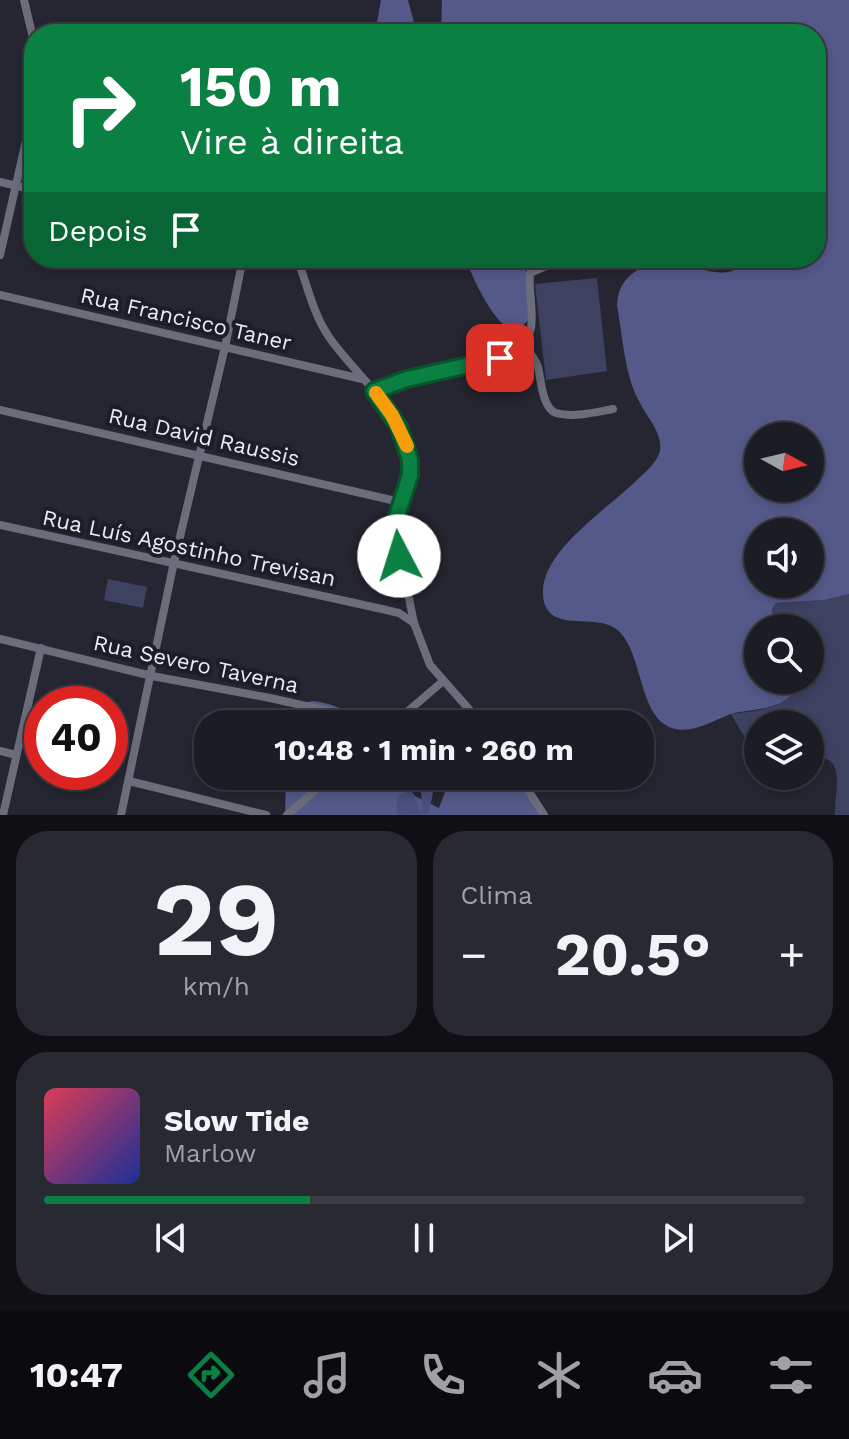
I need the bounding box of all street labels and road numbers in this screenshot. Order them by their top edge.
street label: Rua Francisco Taner [78,283,294,355]
street label: Rua David Raussis [106,403,302,471]
street label: Rua Luís Agostinho Trevisan [40,505,338,591]
street label: Rua Severo Taverna [91,630,301,698]

